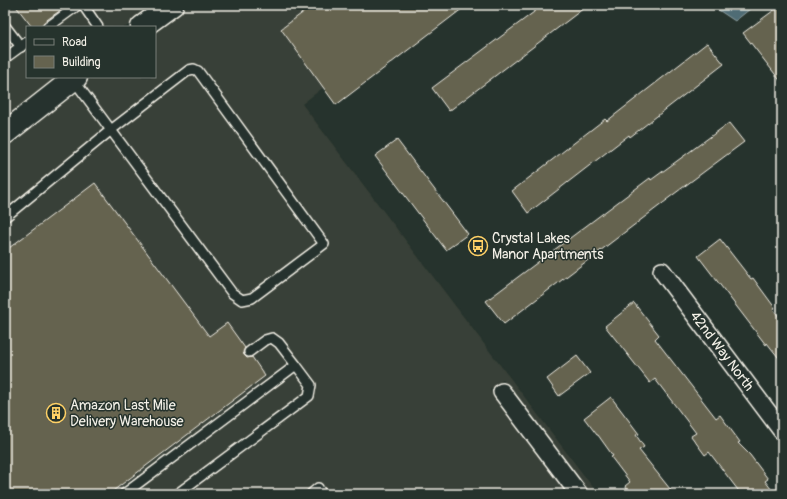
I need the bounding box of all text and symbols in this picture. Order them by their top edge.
legend [26,26,156,78]
text: Road [62,35,87,50]
text: Building [62,55,101,70]
place label: Crystal Lakes Manor Apartments [492,230,604,263]
bus stop icon: Crystal Lakes Manor Apartments [467,235,489,257]
street label: 42nd Way North [686,308,758,394]
place label: Amazon Last Mile Delivery Warehouse [70,397,184,430]
building icon: Amazon Last Mile Delivery Warehouse [45,402,67,424]

